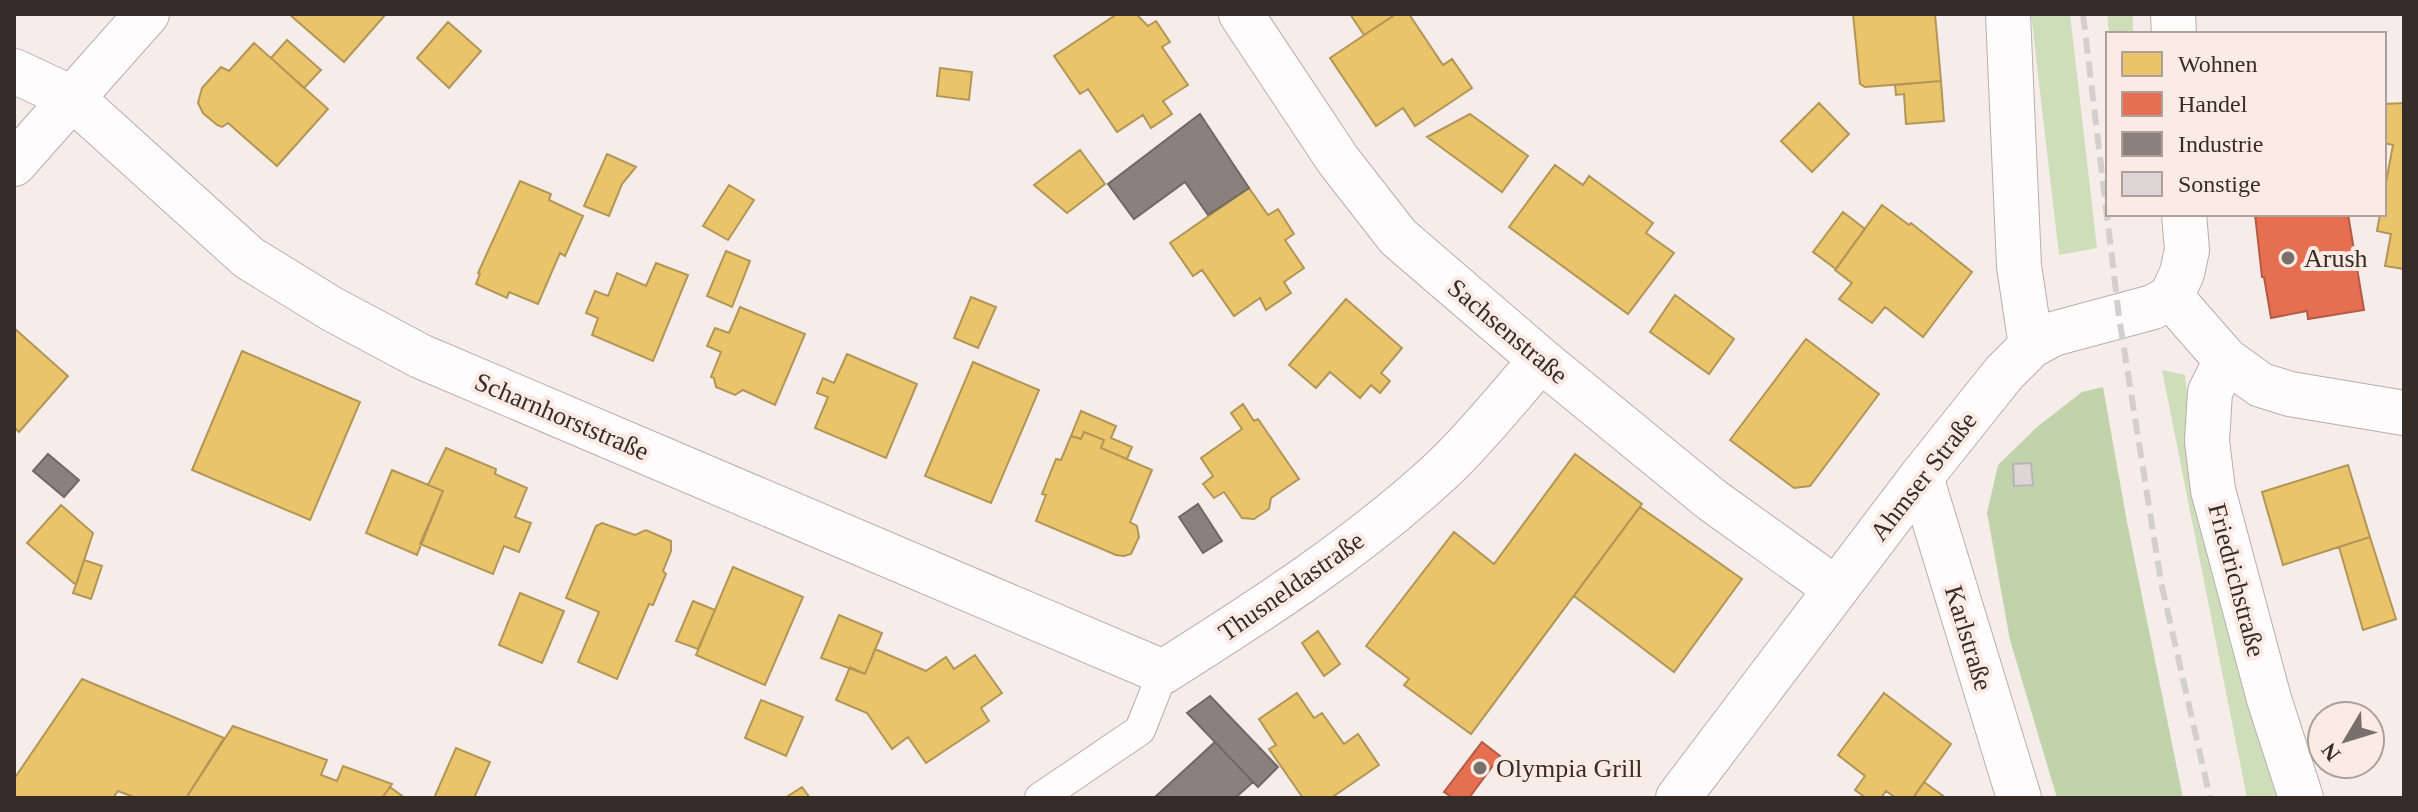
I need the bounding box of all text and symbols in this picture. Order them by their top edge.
legend [2106,32,2386,216]
text: Wohnen [2178,51,2257,77]
text: Handel [2178,91,2248,117]
text: Industrie [2178,131,2263,157]
text: Sonstige [2178,171,2261,197]
place label: Arush [2304,244,2368,273]
marker: Arush [2279,249,2297,267]
street label: Sachsenstraße [1442,273,1573,390]
street label: Scharnhorststraße [470,367,653,466]
street label: Ahmser Straße [1864,406,1983,546]
street label: Friedrichstraße [2202,500,2271,660]
street label: Thusneldastraße [1213,526,1369,647]
street label: Karlstraße [1939,582,1998,694]
north arrow [2306,700,2386,780]
text: N [2316,738,2345,766]
place label: Olympia Grill [1496,754,1643,783]
marker: Olympia Grill [1471,759,1489,777]

